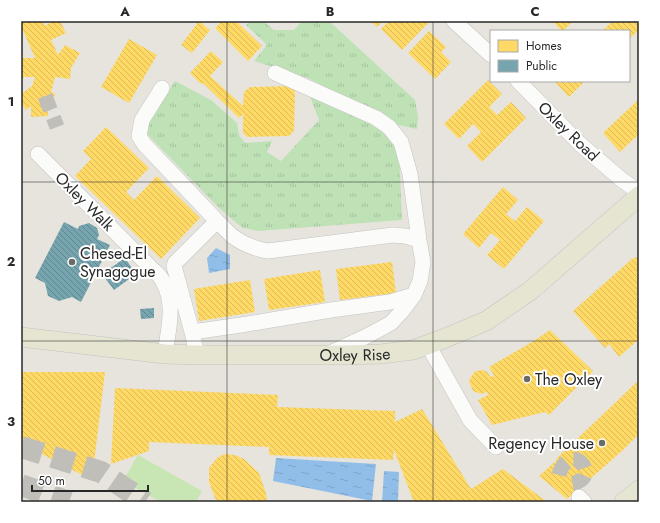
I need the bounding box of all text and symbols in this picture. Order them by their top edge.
text: A [119,2,130,21]
text: B [326,2,335,21]
text: C [530,2,540,21]
legend [490,30,630,82]
text: Homes [526,37,562,55]
text: Public [526,57,557,75]
text: 1 [8,92,14,111]
street label: Oxley Road [533,96,604,167]
street label: Oxley Walk [50,167,120,237]
place label: Chesed-El Synagogue [80,242,156,283]
text: 2 [7,252,15,271]
marker: Chesed-El Synagogue [67,257,77,267]
street label: Oxley Rise [320,342,392,367]
place label: The Oxley [535,368,603,391]
marker: The Oxley [522,374,532,384]
text: 3 [7,412,15,431]
place label: Regency House [488,432,594,455]
marker: Regency House [597,438,607,448]
scale bar [32,467,148,493]
text: 50 m [38,472,65,490]

